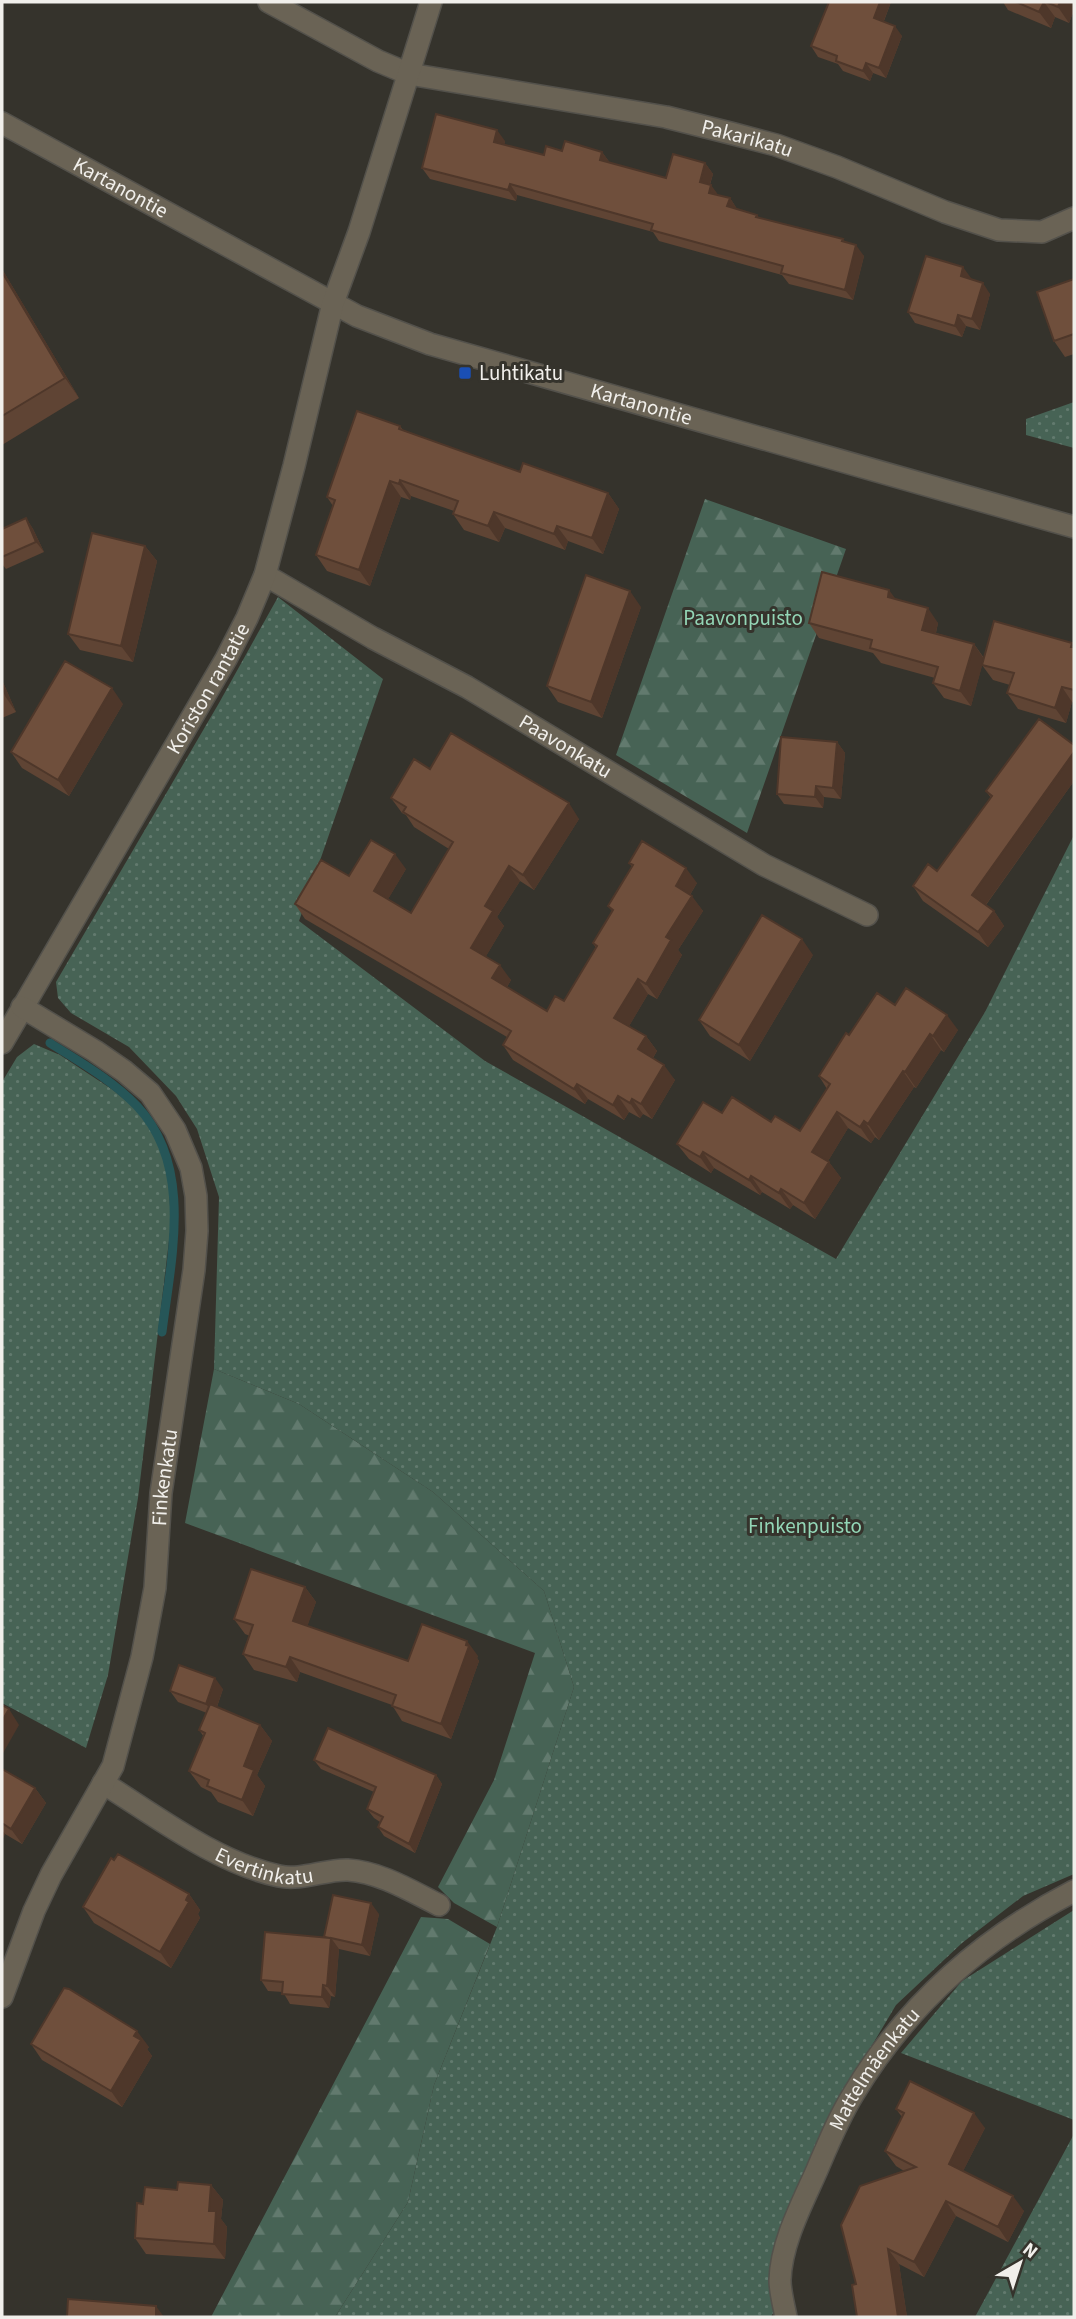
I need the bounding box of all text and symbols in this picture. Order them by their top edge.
street label: Pakarikatu [698,111,797,165]
street label: Kartanontie [68,149,174,226]
place label: Luhtikatu [479,358,563,388]
marker: Luhtikatu [457,365,473,381]
street label: Kartanontie [587,375,696,433]
park label: Paavonpuisto [683,603,803,633]
street label: Koriston rantatie [159,618,257,760]
street label: Paavonkatu [513,707,618,786]
street label: Finkenkatu [144,1427,185,1527]
park label: Finkenpuisto [748,1511,862,1541]
street label: Evertinkatu [210,1840,316,1892]
street label: Mattelmäenkatu [821,2001,927,2135]
north arrow [985,2228,1055,2298]
text: N [1016,2236,1043,2265]

